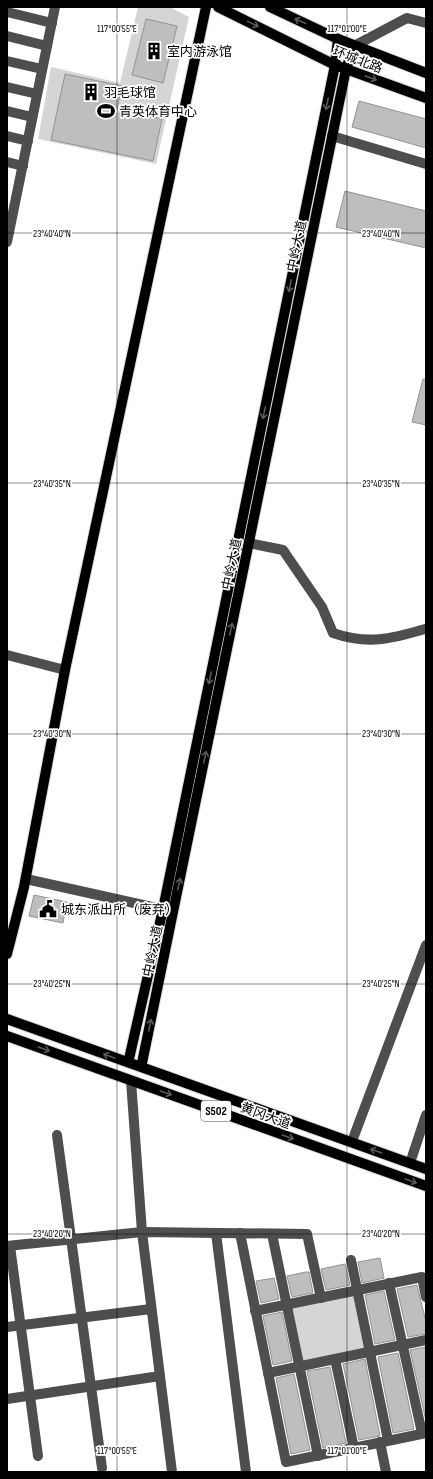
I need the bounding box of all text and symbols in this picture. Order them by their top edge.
one-way arrow [294,17,306,24]
one-way arrow [246,21,258,28]
text: 117°00'55"E [97,23,137,35]
text: 117°01'00"E [327,23,367,35]
building icon: 室内游泳馆 [144,41,164,61]
street label: 环城北路 [330,43,385,77]
place label: 室内游泳馆 [167,44,232,60]
one-way arrow [364,75,377,82]
building icon: 羽毛球馆 [81,82,101,102]
place label: 羽毛球馆 [104,85,156,101]
one-way arrow [323,97,331,110]
sports icon: 青英体育中心 [96,101,116,121]
place label: 青英体育中心 [119,104,197,120]
street label: 中岭大道 [284,219,310,273]
text: 23°40'40"N [33,228,71,240]
text: 23°40'40"N [362,228,400,240]
one-way arrow [286,279,294,292]
one-way arrow [260,406,268,419]
text: 23°40'35"N [33,478,71,490]
text: 23°40'35"N [362,478,400,490]
street label: 中岭大道 [219,537,245,591]
one-way arrow [227,623,235,636]
one-way arrow [206,671,214,684]
text: 23°40'30"N [33,728,71,740]
text: 23°40'30"N [362,728,400,740]
one-way arrow [201,751,209,764]
one-way arrow [175,878,183,891]
public building icon: 城东派出所（废弃） [38,899,58,919]
place label: 城东派出所（废弃） [61,902,178,918]
street label: 中岭大道 [140,924,166,978]
text: 23°40'25"N [33,978,71,990]
text: 23°40'25"N [362,978,400,990]
one-way arrow [146,1019,154,1032]
one-way arrow [37,1046,50,1053]
one-way arrow [103,1051,115,1059]
one-way arrow [160,1089,172,1097]
street label: 黄冈大道 [238,1100,293,1132]
road number: S502 [201,1101,231,1121]
one-way arrow [282,1133,294,1141]
one-way arrow [371,1147,383,1155]
one-way arrow [404,1177,416,1185]
text: 23°40'20"N [33,1228,71,1240]
text: 23°40'20"N [362,1228,400,1240]
text: 117°00'55"E [97,1445,137,1457]
text: 117°01'00"E [327,1445,367,1457]

